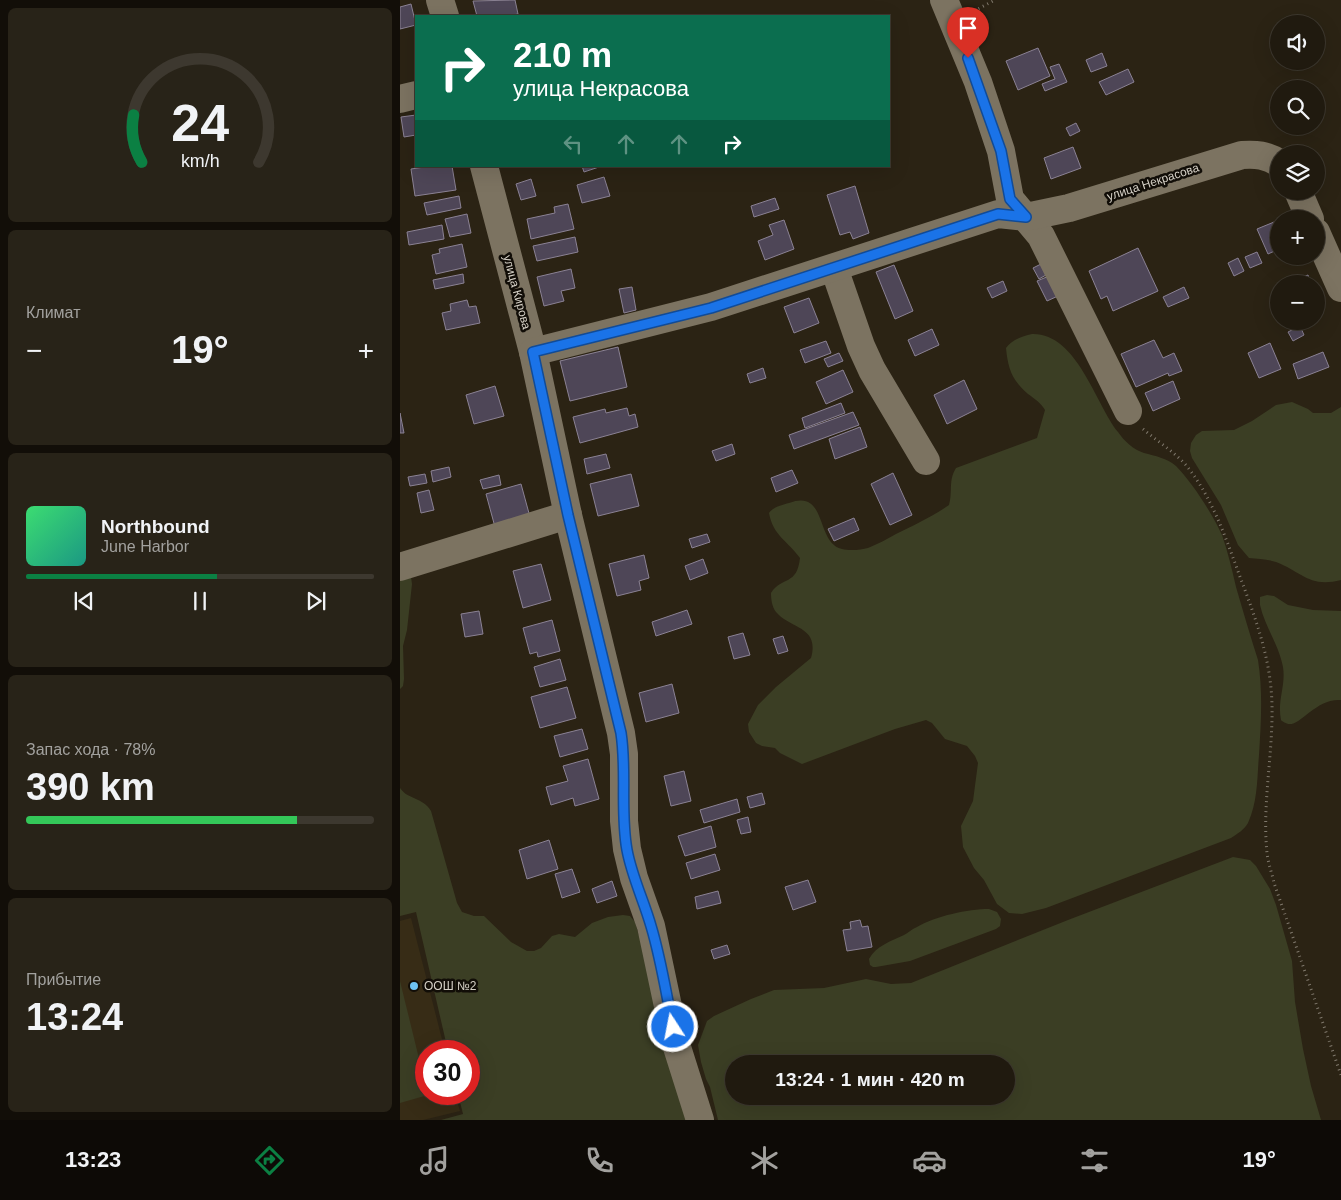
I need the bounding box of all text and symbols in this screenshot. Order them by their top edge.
pin [947,7,989,58]
icon: arrive [954,14,982,42]
map controls [1270,15,1325,330]
button: sound [1270,15,1325,70]
icon: right [430,35,495,100]
text: 210 m [513,35,612,74]
text: улица Некрасова [513,76,689,101]
button: search [1270,80,1325,135]
text: 24 [171,94,229,152]
icon: left [559,130,587,158]
icon: ahead [612,130,640,158]
icon: ahead [665,130,693,158]
icon: right [718,130,746,158]
button: layers [1270,145,1325,200]
text: km/h [181,151,219,171]
street label: улица Некрасова [1105,160,1201,203]
button: + [1270,210,1325,265]
street label: улица Кирова [500,253,534,331]
button: − [1270,275,1325,330]
text: Климат [26,304,80,321]
text: 19° [171,329,229,371]
text: − [26,335,42,366]
text: + [358,335,374,366]
text: Northbound [101,516,210,537]
text: June Harbor [101,538,189,555]
icon: previous [70,587,98,615]
icon: pause [186,587,214,615]
icon: next [302,587,330,615]
text: Запас хода · 78% [26,741,155,758]
text: 390 km [26,766,155,808]
text: Прибытие [26,971,101,988]
place label: ООШ №2 [424,979,477,993]
marker: ООШ №2 [408,980,420,992]
text: 13:24 [26,996,123,1038]
position arrow [646,1000,698,1052]
speed limit sign: 30 [415,1040,480,1105]
text: 13:24 · 1 мин · 420 m [775,1069,965,1090]
icon: directions [252,1143,287,1178]
icon: music [417,1143,452,1178]
icon: phone [582,1143,617,1178]
icon: climate [747,1143,782,1178]
icon: car [912,1143,947,1178]
icon: filters [1077,1143,1112,1178]
text: 13:23 [65,1147,121,1172]
text: 19° [1243,1147,1276,1172]

